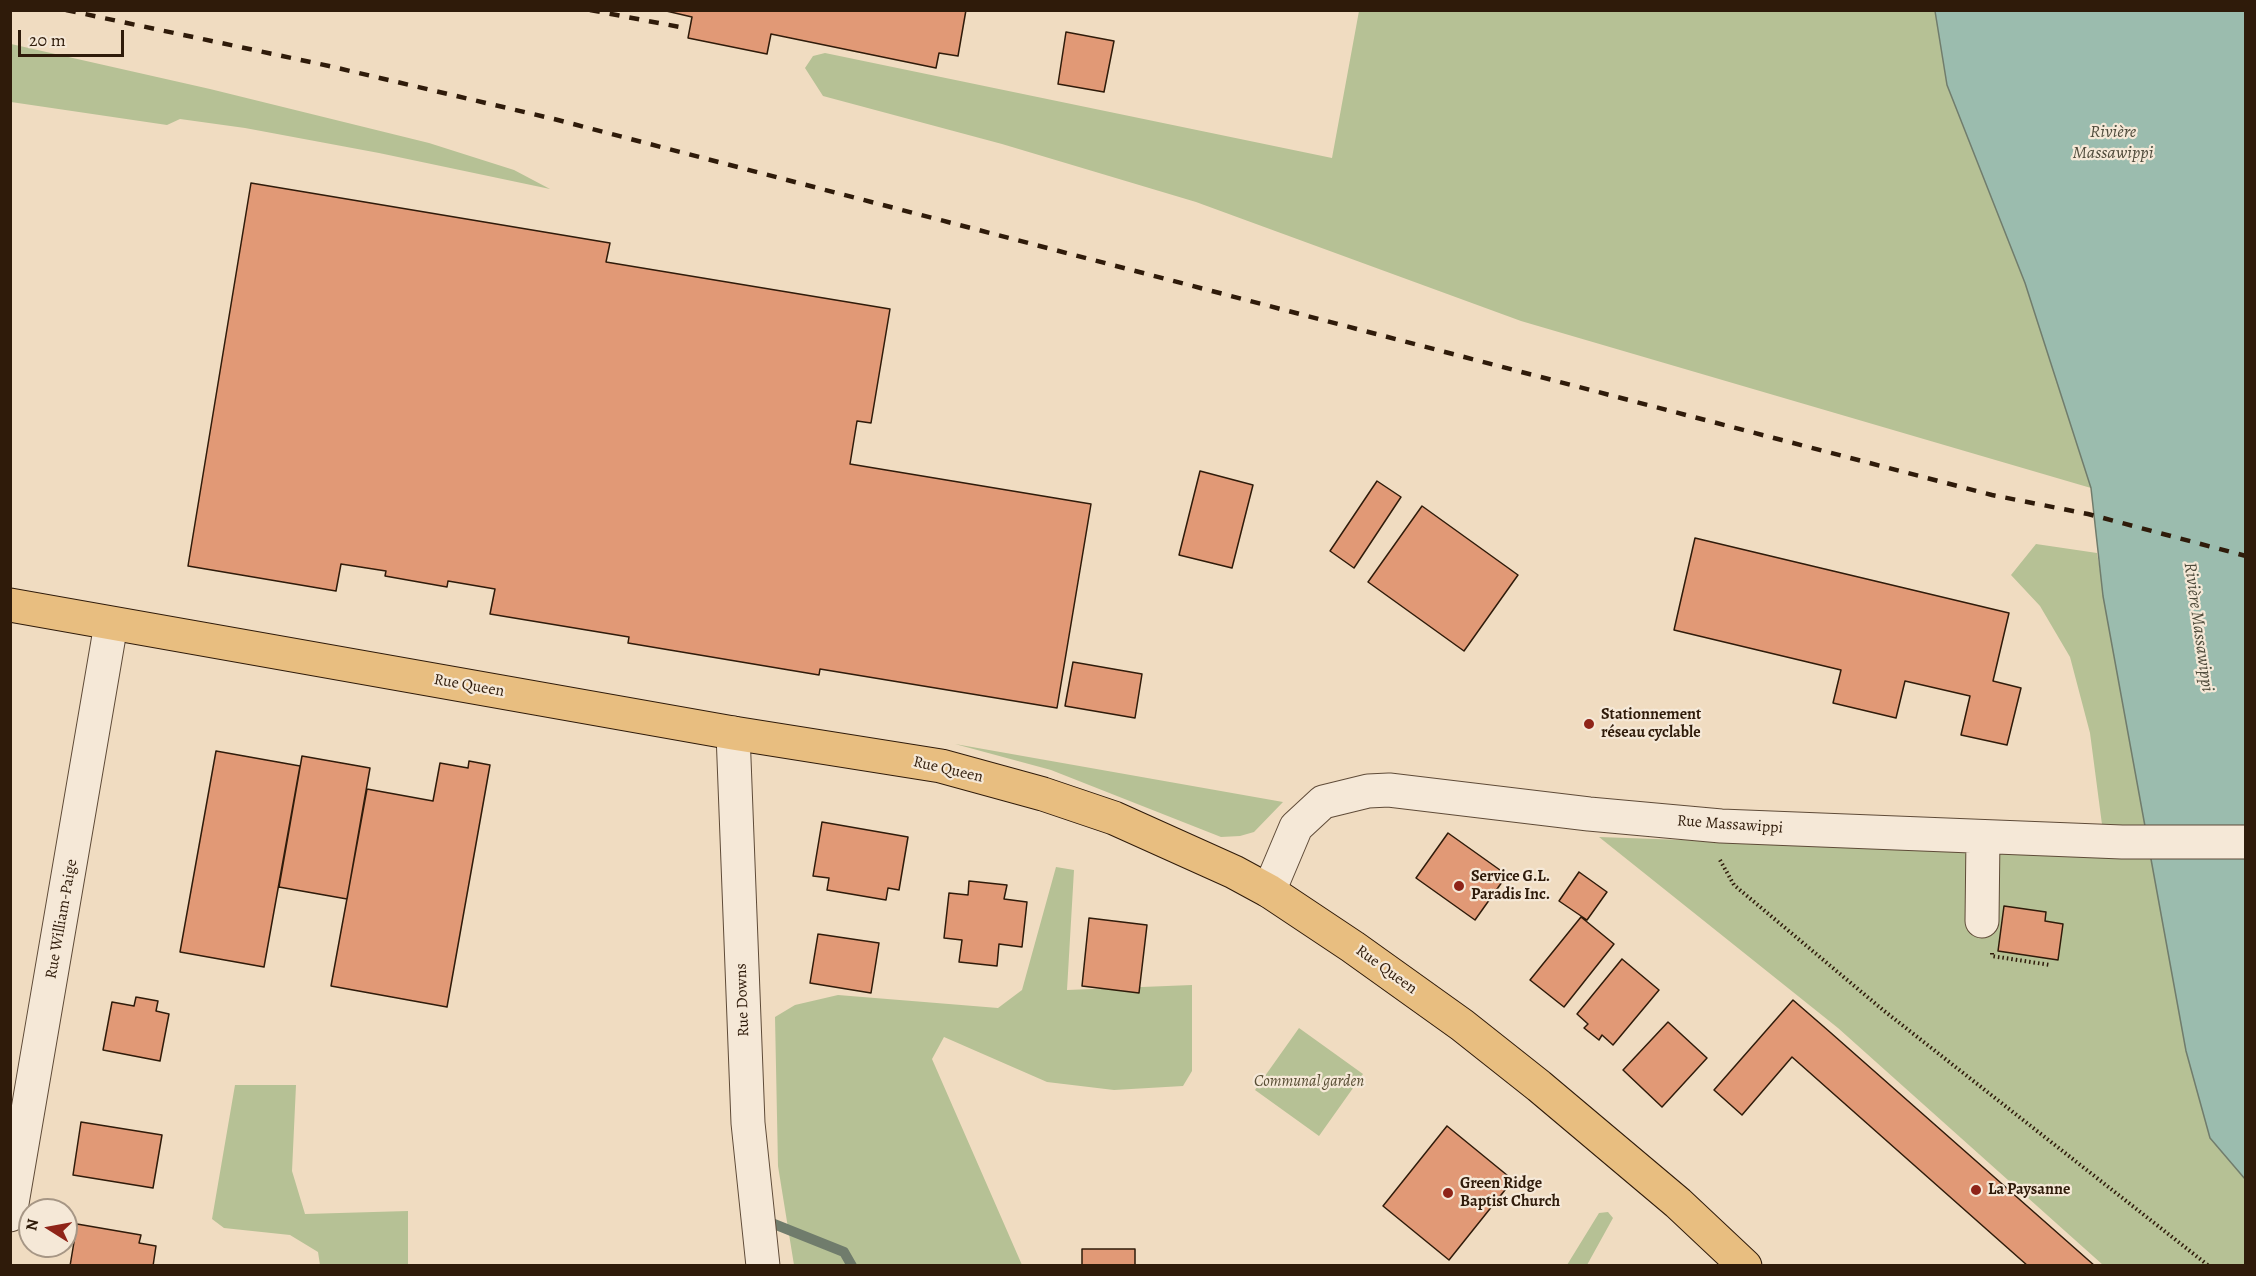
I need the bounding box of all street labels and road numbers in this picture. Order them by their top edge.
street label: Rue Queen [432,670,506,702]
street label: Rue Queen [911,753,985,787]
street label: Rue Massawippi [1676,812,1784,838]
street label: Rue William-Paige [42,858,82,980]
street label: Rue Queen [1352,941,1420,999]
street label: Rue Downs [732,963,754,1037]

